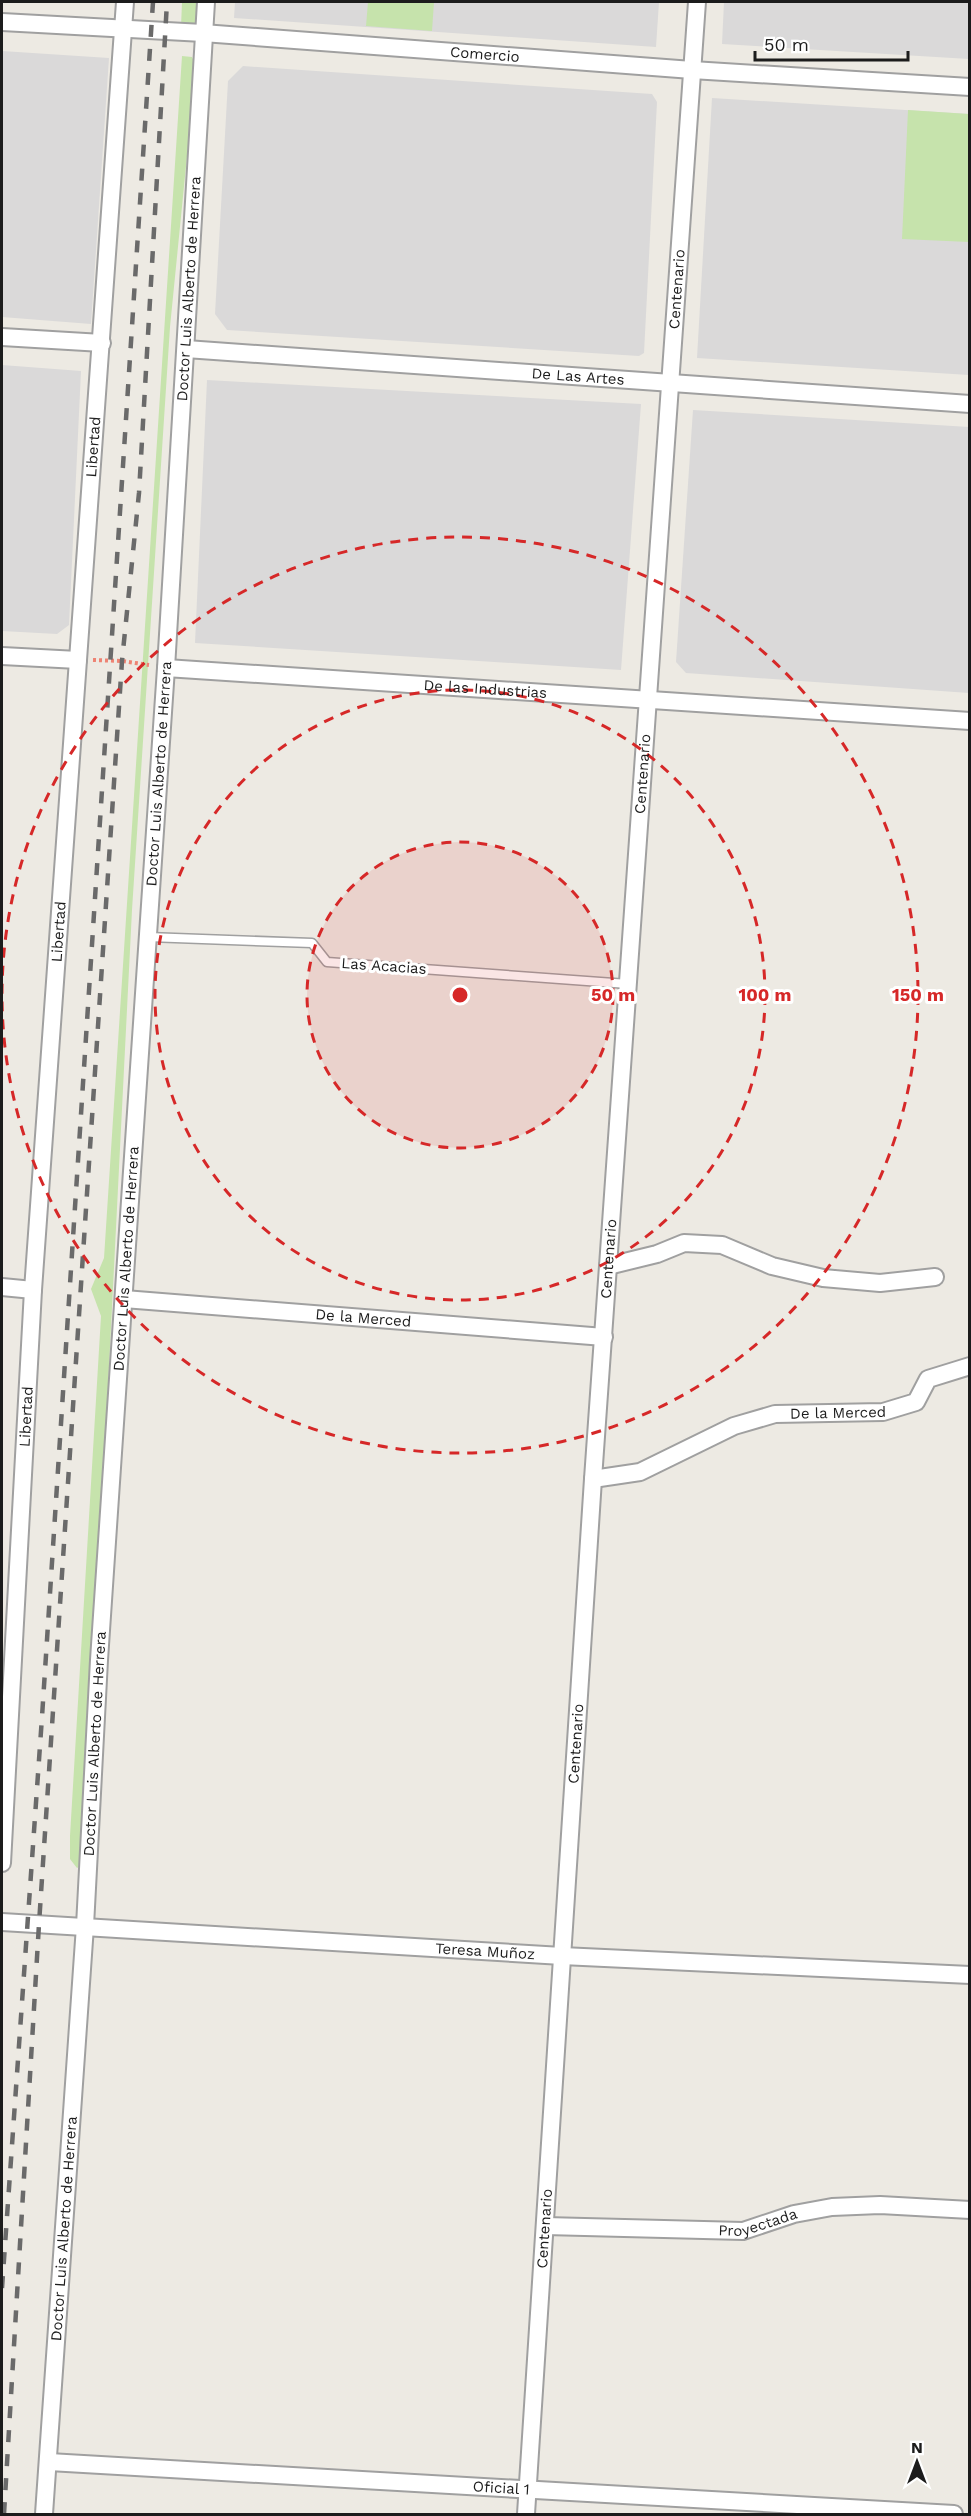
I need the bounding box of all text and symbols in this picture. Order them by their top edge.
scale bar [755,24,908,62]
text: 50 m [764,34,809,55]
street label: Comercio [450,43,520,66]
street label: Doctor Luis Alberto de Herrera [173,175,205,402]
street label: Centenario [665,249,689,330]
street label: De Las Artes [531,364,625,389]
street label: Libertad [82,416,104,478]
street label: Doctor Luis Alberto de Herrera [142,660,175,887]
street label: De las Industrias [423,676,548,702]
street label: Centenario [631,733,654,814]
street label: Libertad [47,901,70,963]
street label: Las Acacias [341,954,427,978]
text: 50 m [591,984,635,1005]
text: 100 m [738,984,792,1005]
text: 150 m [892,984,944,1005]
centre of rings [450,985,470,1005]
street label: Doctor Luis Alberto de Herrera [110,1145,143,1372]
street label: Centenario [597,1218,620,1299]
street label: De la Merced [315,1305,412,1331]
street label: Libertad [16,1386,37,1448]
street label: De la Merced [790,1403,886,1423]
street label: Doctor Luis Alberto de Herrera [80,1630,110,1857]
street label: Centenario [564,1703,587,1784]
street label: Teresa Muñoz [435,1939,536,1963]
street label: Doctor Luis Alberto de Herrera [47,2115,81,2342]
street label: Centenario [533,2188,556,2269]
street label: Proyectada [718,2204,800,2240]
north arrow [887,2432,947,2492]
text: N [911,2438,923,2457]
street label: Oficial 1 [472,2477,530,2499]

